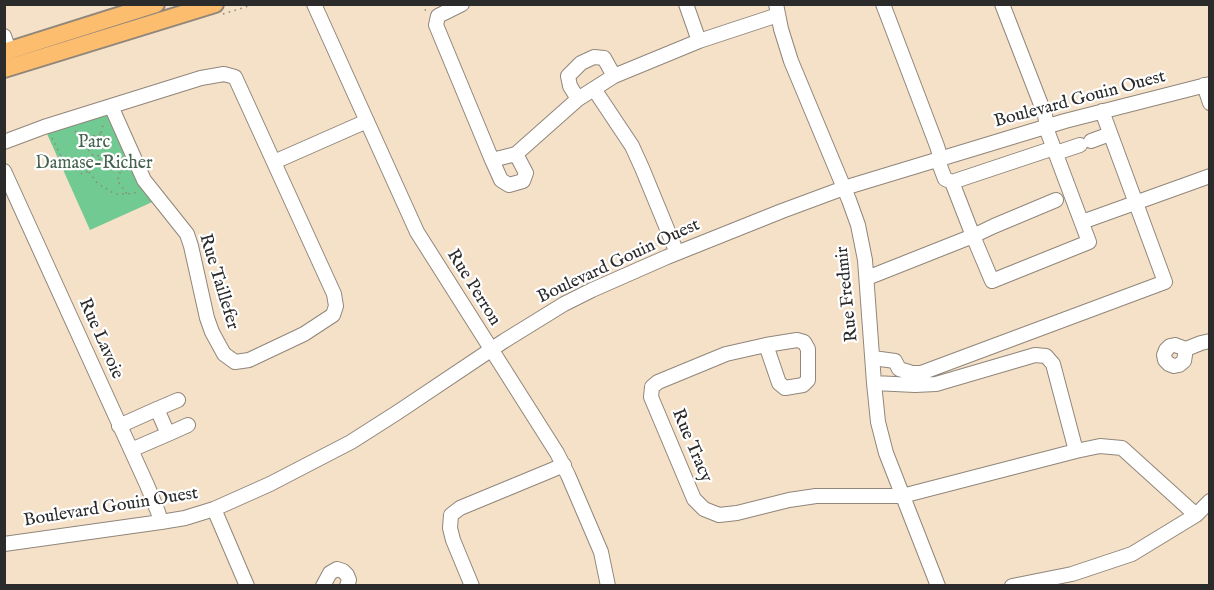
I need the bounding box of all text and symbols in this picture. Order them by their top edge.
street label: Boulevard Gouin Ouest [992,67,1168,133]
park label: Parc Damase-Richer [35,132,153,174]
street label: Boulevard Gouin Ouest [534,215,704,309]
street label: Rue Taillefer [193,232,243,332]
street label: Rue Fredmir [832,245,864,343]
street label: Rue Perron [441,246,505,330]
street label: Rue Lavoie [73,295,127,383]
street label: Rue Tracy [666,406,716,486]
street label: Boulevard Gouin Ouest [22,484,200,532]

